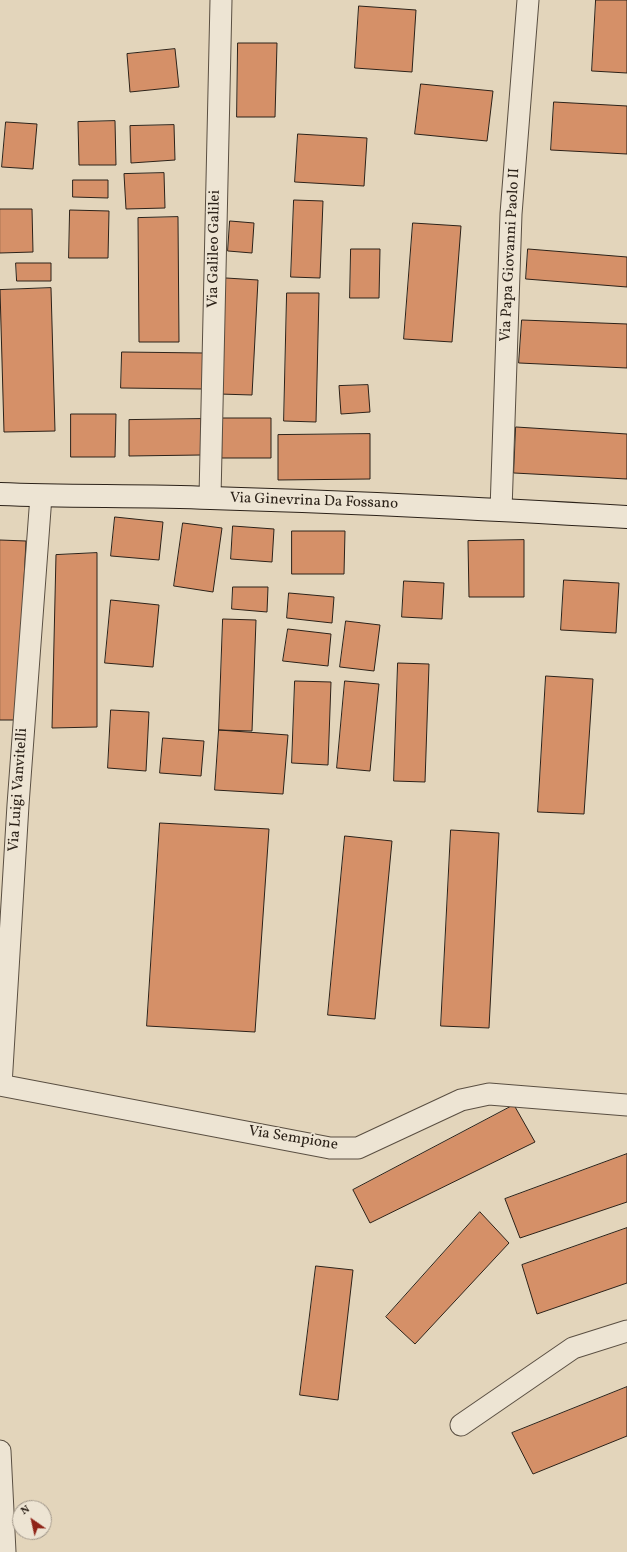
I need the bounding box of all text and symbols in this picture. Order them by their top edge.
street label: Via Papa Giovanni Paolo II [497,168,525,342]
street label: Via Galileo Galilei [205,190,225,308]
street label: Via Ginevrina Da Fossano [230,490,398,514]
street label: Via Luigi Vanvitelli [6,728,32,852]
street label: Via Sempione [247,1123,339,1155]
north arrow [12,1500,52,1540]
text: N [18,1502,33,1519]

